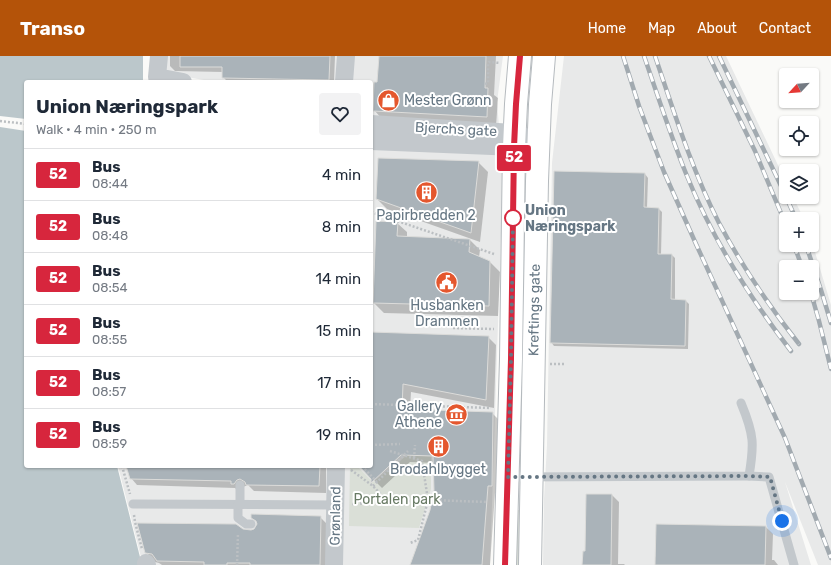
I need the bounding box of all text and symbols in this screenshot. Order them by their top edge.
text: Transo [20,17,85,40]
text: Home [588,20,626,37]
text: Map [648,20,675,37]
text: About [697,20,737,37]
text: Contact [759,20,811,37]
north arrow [779,68,819,108]
map controls [779,68,819,300]
shop icon: Mester Grønn [376,87,402,113]
place label: Mester Grønn [404,92,492,109]
button: heart [319,93,361,135]
text: Union Næringspark [36,95,218,118]
button: locate [779,116,819,156]
street label: Bjerchs gate [415,119,498,140]
text: Walk · 4 min · 250 m [36,122,157,137]
line badge: 52 [496,145,532,171]
text: 52 [505,149,523,166]
text: Bus [92,158,120,176]
button: layers [779,164,819,204]
text: 52 [49,166,67,183]
text: 4 min [322,166,361,184]
text: 08:44 [92,176,128,191]
building icon: Papirbredden 2 [413,180,439,206]
place label: Union Næringspark [525,202,616,235]
place label: Papirbredden 2 [376,207,476,224]
marker: Union Næringspark [504,209,522,227]
text: Bus [92,210,120,228]
button: + [779,212,819,252]
text: 52 [49,218,67,235]
text: 8 min [322,218,361,236]
text: 08:48 [92,228,128,243]
button: − [779,260,819,300]
text: Bus [92,262,120,280]
street label: Kreftings gate [525,264,544,356]
text: 52 [49,270,67,287]
text: 14 min [316,270,361,288]
public building icon: Husbanken Drammen [434,270,460,296]
text: 08:54 [92,280,128,295]
place label: Husbanken Drammen [410,297,484,330]
text: Bus [92,314,120,332]
text: 52 [49,322,67,339]
text: 15 min [316,322,361,340]
text: 08:55 [92,332,127,347]
text: Bus [92,366,120,384]
text: 52 [49,374,67,391]
text: 17 min [317,374,361,392]
text: 08:57 [92,384,126,399]
place label: Gallery Athene [395,398,442,431]
museum icon: Gallery Athene [444,401,470,427]
text: Bus [92,418,120,436]
text: 52 [49,426,67,443]
text: 19 min [316,426,361,444]
building icon: Brodahlbygget [425,434,451,460]
text: 08:59 [92,436,127,451]
place label: Brodahlbygget [390,461,487,478]
street label: Grønland [326,486,345,546]
park label: Portalen park [353,491,441,508]
your location [772,511,792,531]

